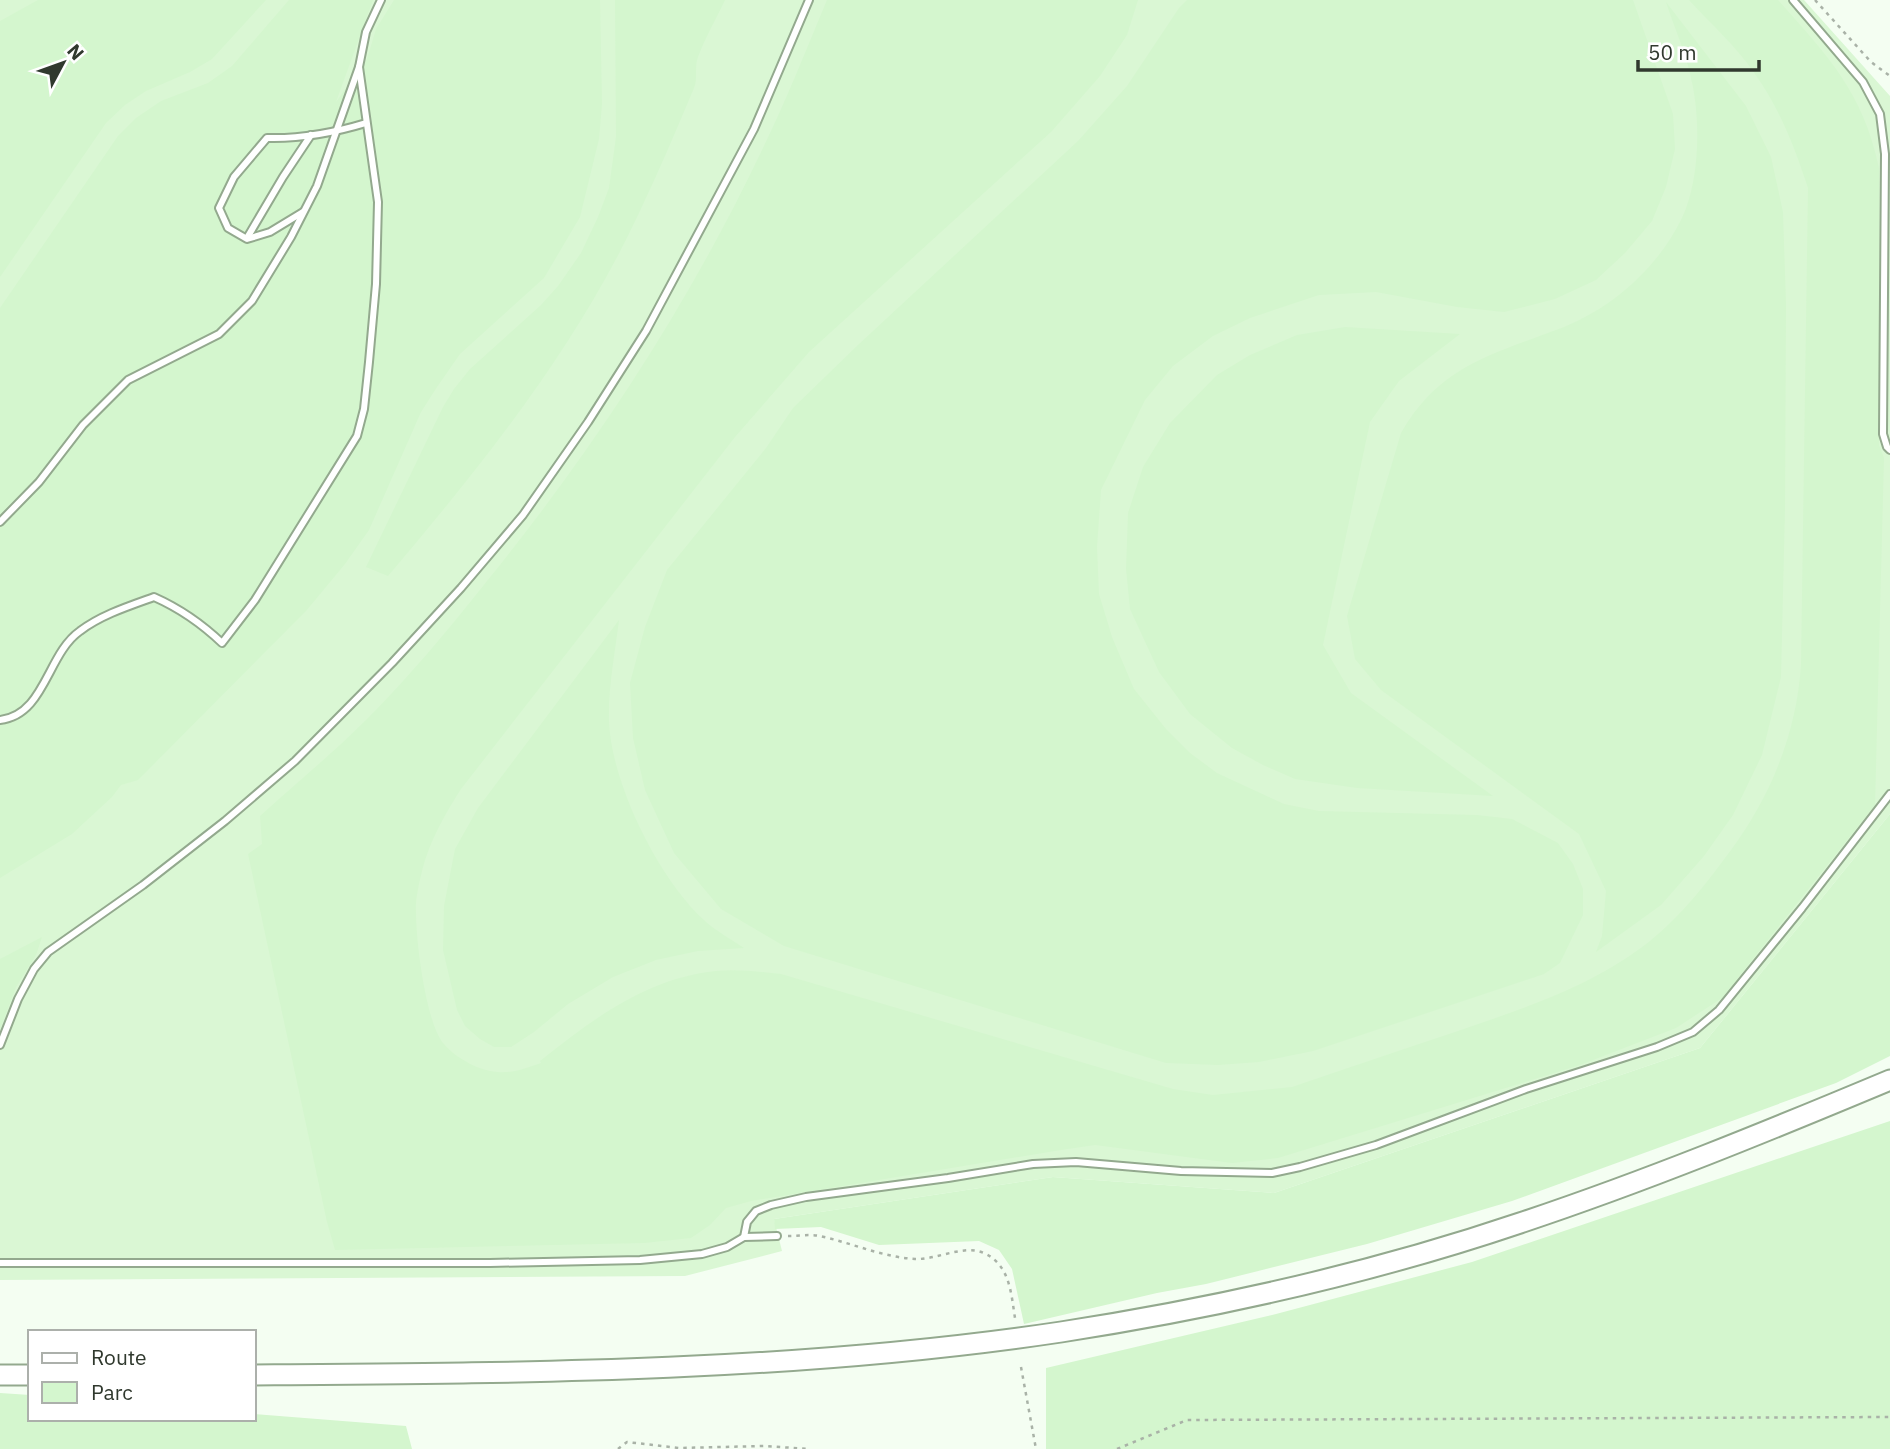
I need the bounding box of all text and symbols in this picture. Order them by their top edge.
north arrow [28,28,98,98]
scale bar [1638,28,1759,72]
text: 50 m [1648,38,1697,66]
text: N [62,39,89,65]
legend [28,1330,256,1421]
text: Route [91,1343,147,1371]
text: Parc [91,1378,133,1406]

